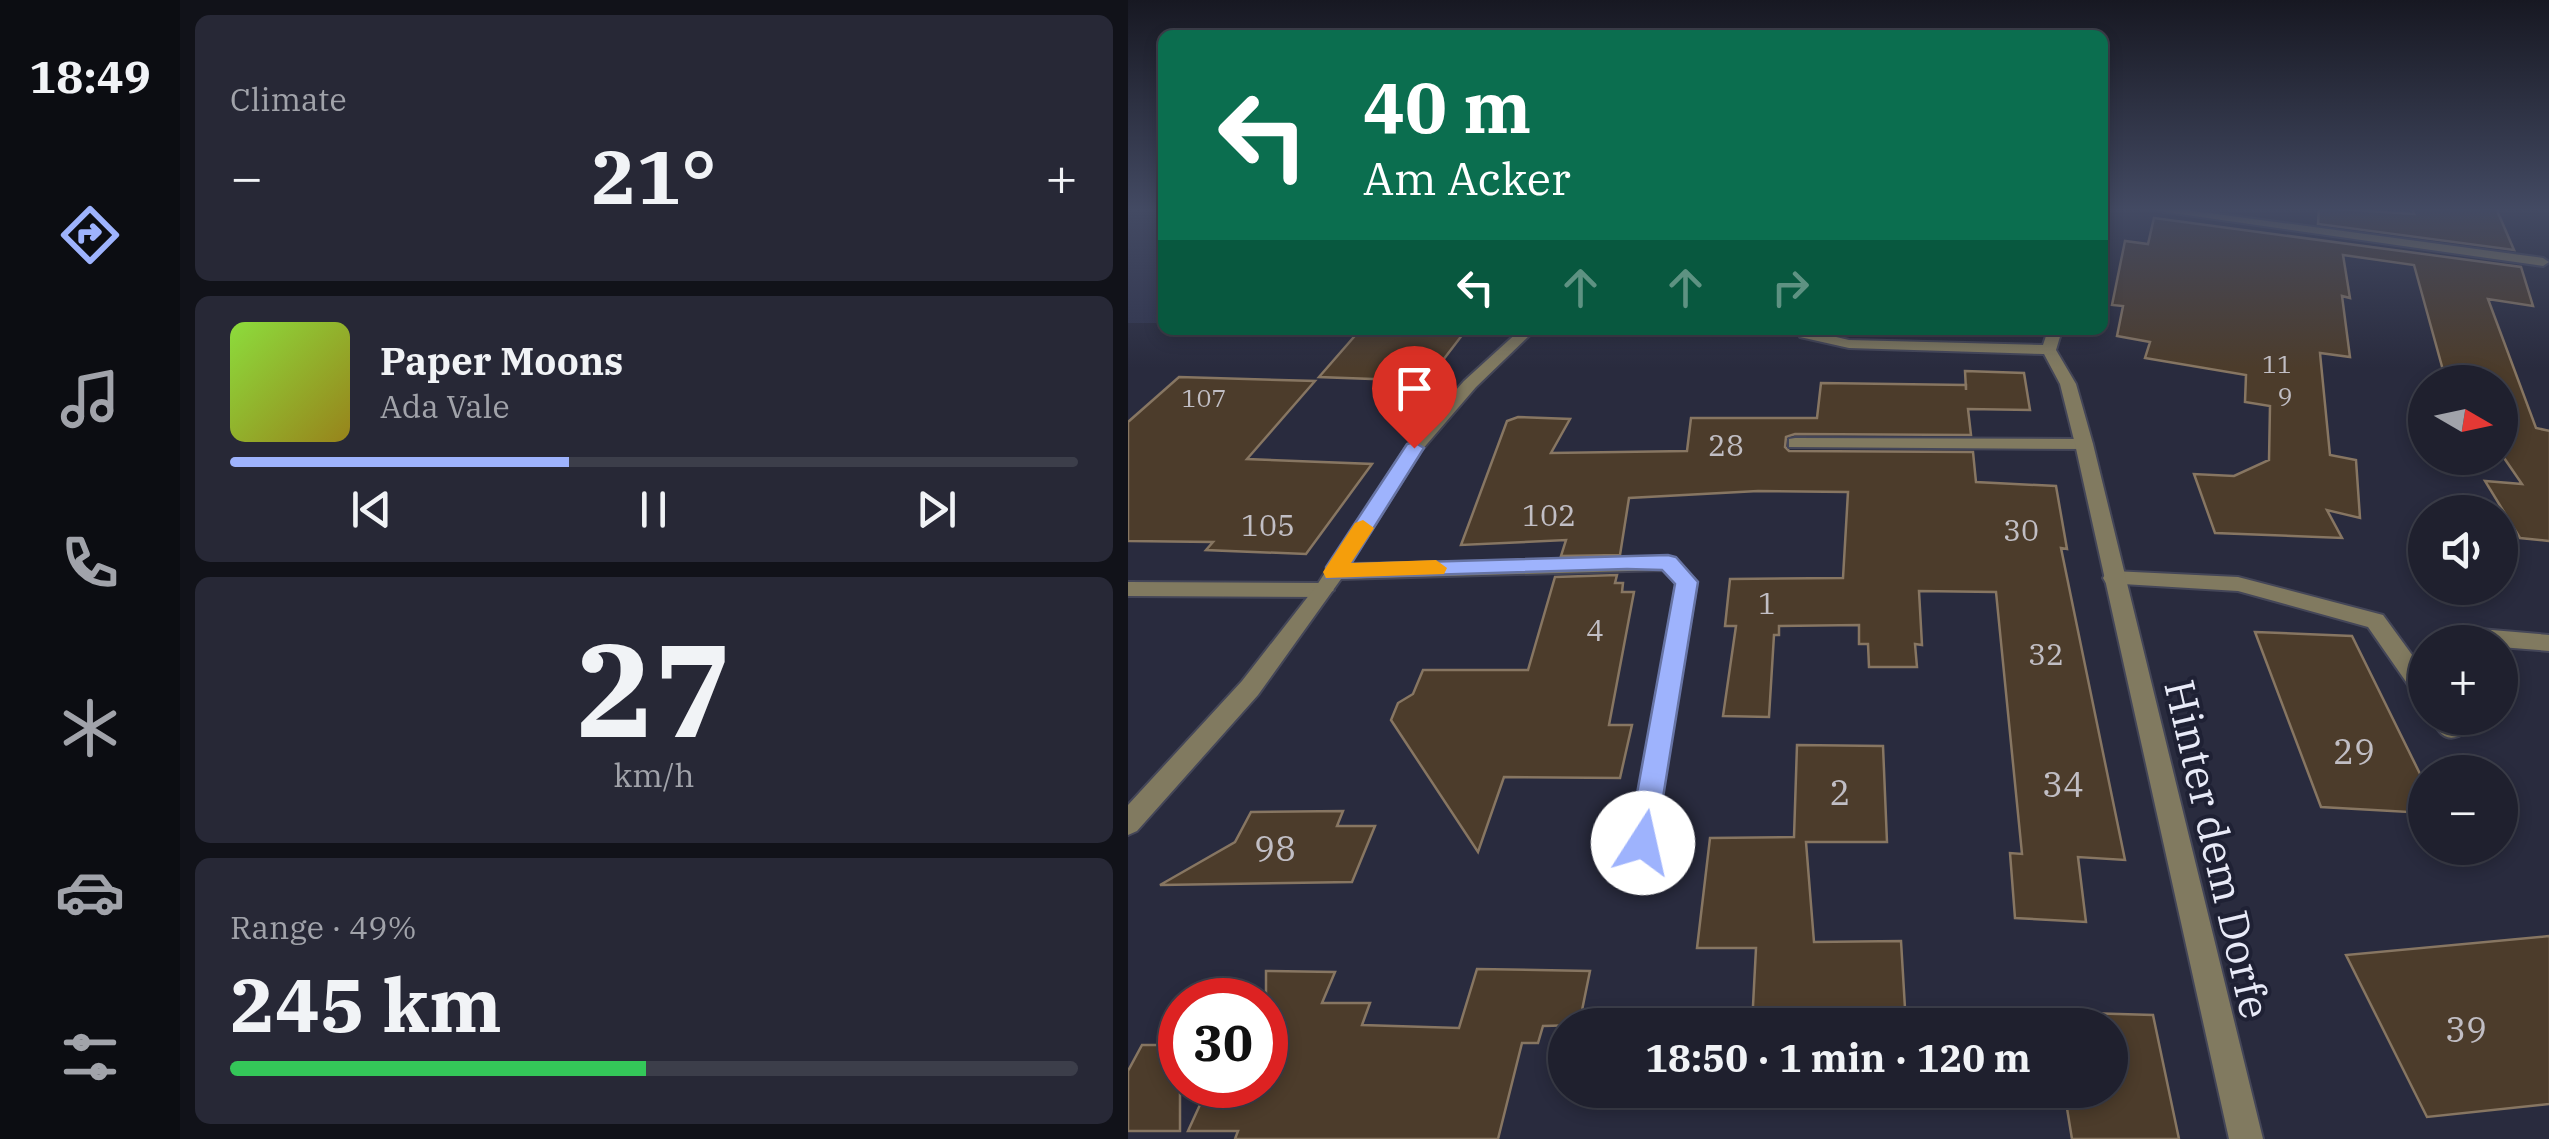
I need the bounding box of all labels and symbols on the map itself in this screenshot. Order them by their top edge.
pin [1372,346,1457,449]
house number: 11 [2262,347,2292,380]
north arrow [2408,365,2518,475]
house number: 9 [2277,379,2293,412]
house number: 107 [1181,381,1227,414]
house number: 28 [1708,425,1744,464]
house number: 102 [1522,495,1576,534]
house number: 105 [1241,505,1295,544]
house number: 30 [2003,510,2039,549]
house number: 1 [1758,583,1776,622]
house number: 4 [1586,610,1604,649]
house number: 32 [2028,634,2064,673]
street label: Hinter dem Dorfe [2152,674,2284,1024]
house number: 29 [2333,728,2375,774]
house number: 34 [2042,761,2084,807]
house number: 2 [1829,769,1851,815]
position arrow [1591,791,1695,895]
house number: 98 [1254,825,1296,871]
speed limit sign: 30 [1158,978,1288,1108]
house number: 39 [2445,1006,2487,1052]

